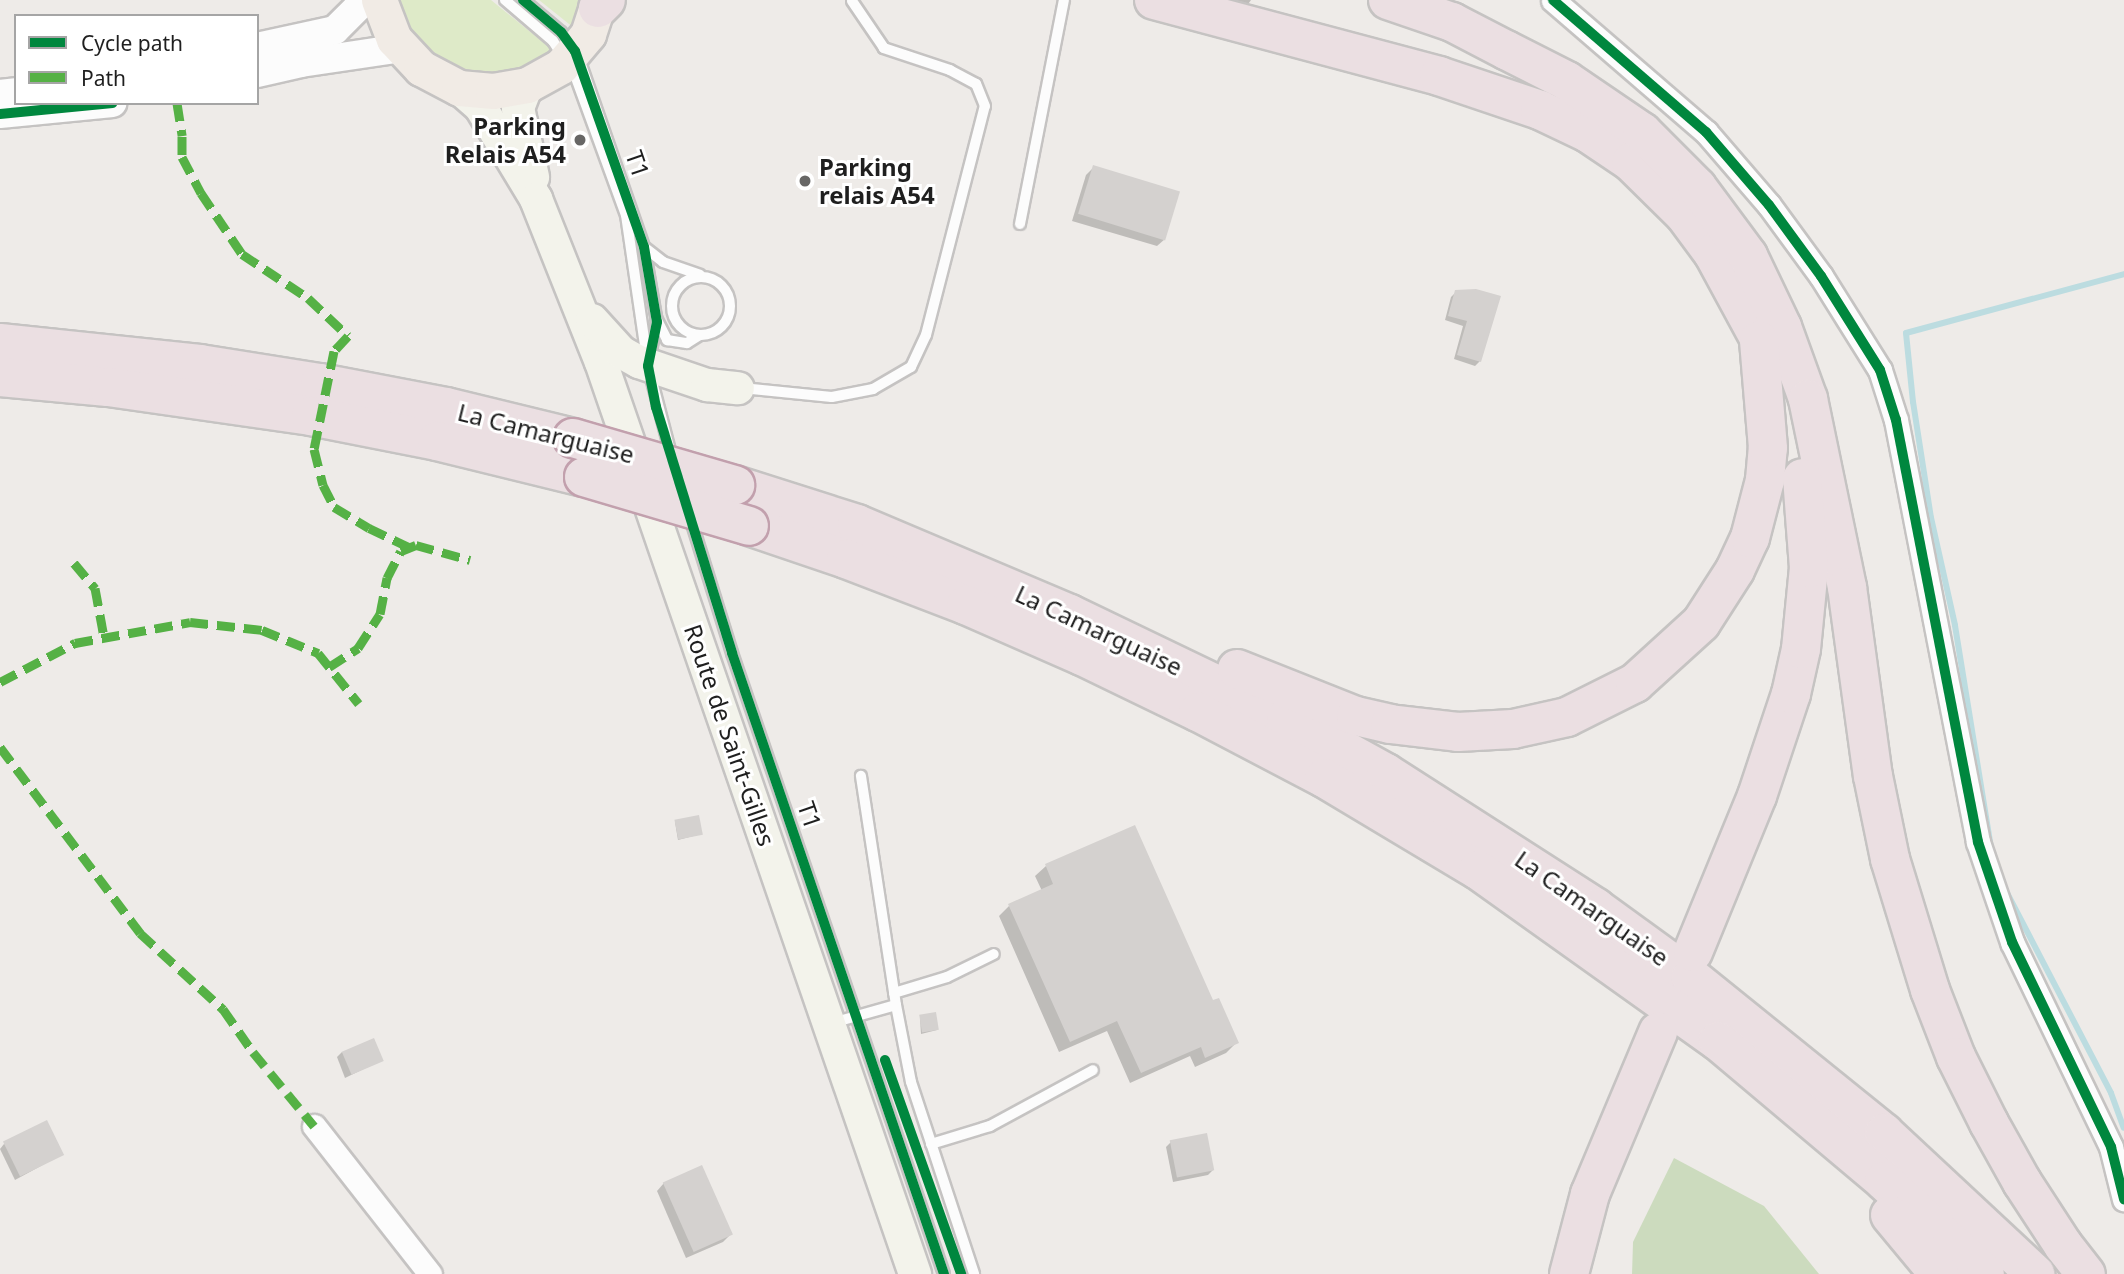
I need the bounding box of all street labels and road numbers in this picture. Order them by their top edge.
street label: T1 [620,147,656,181]
street label: La Camarguaise [455,397,637,469]
street label: La Camarguaise [1011,579,1187,681]
street label: Route de Saint-Gilles [679,620,781,850]
street label: T1 [792,798,828,832]
street label: La Camarguaise [1510,844,1674,972]

